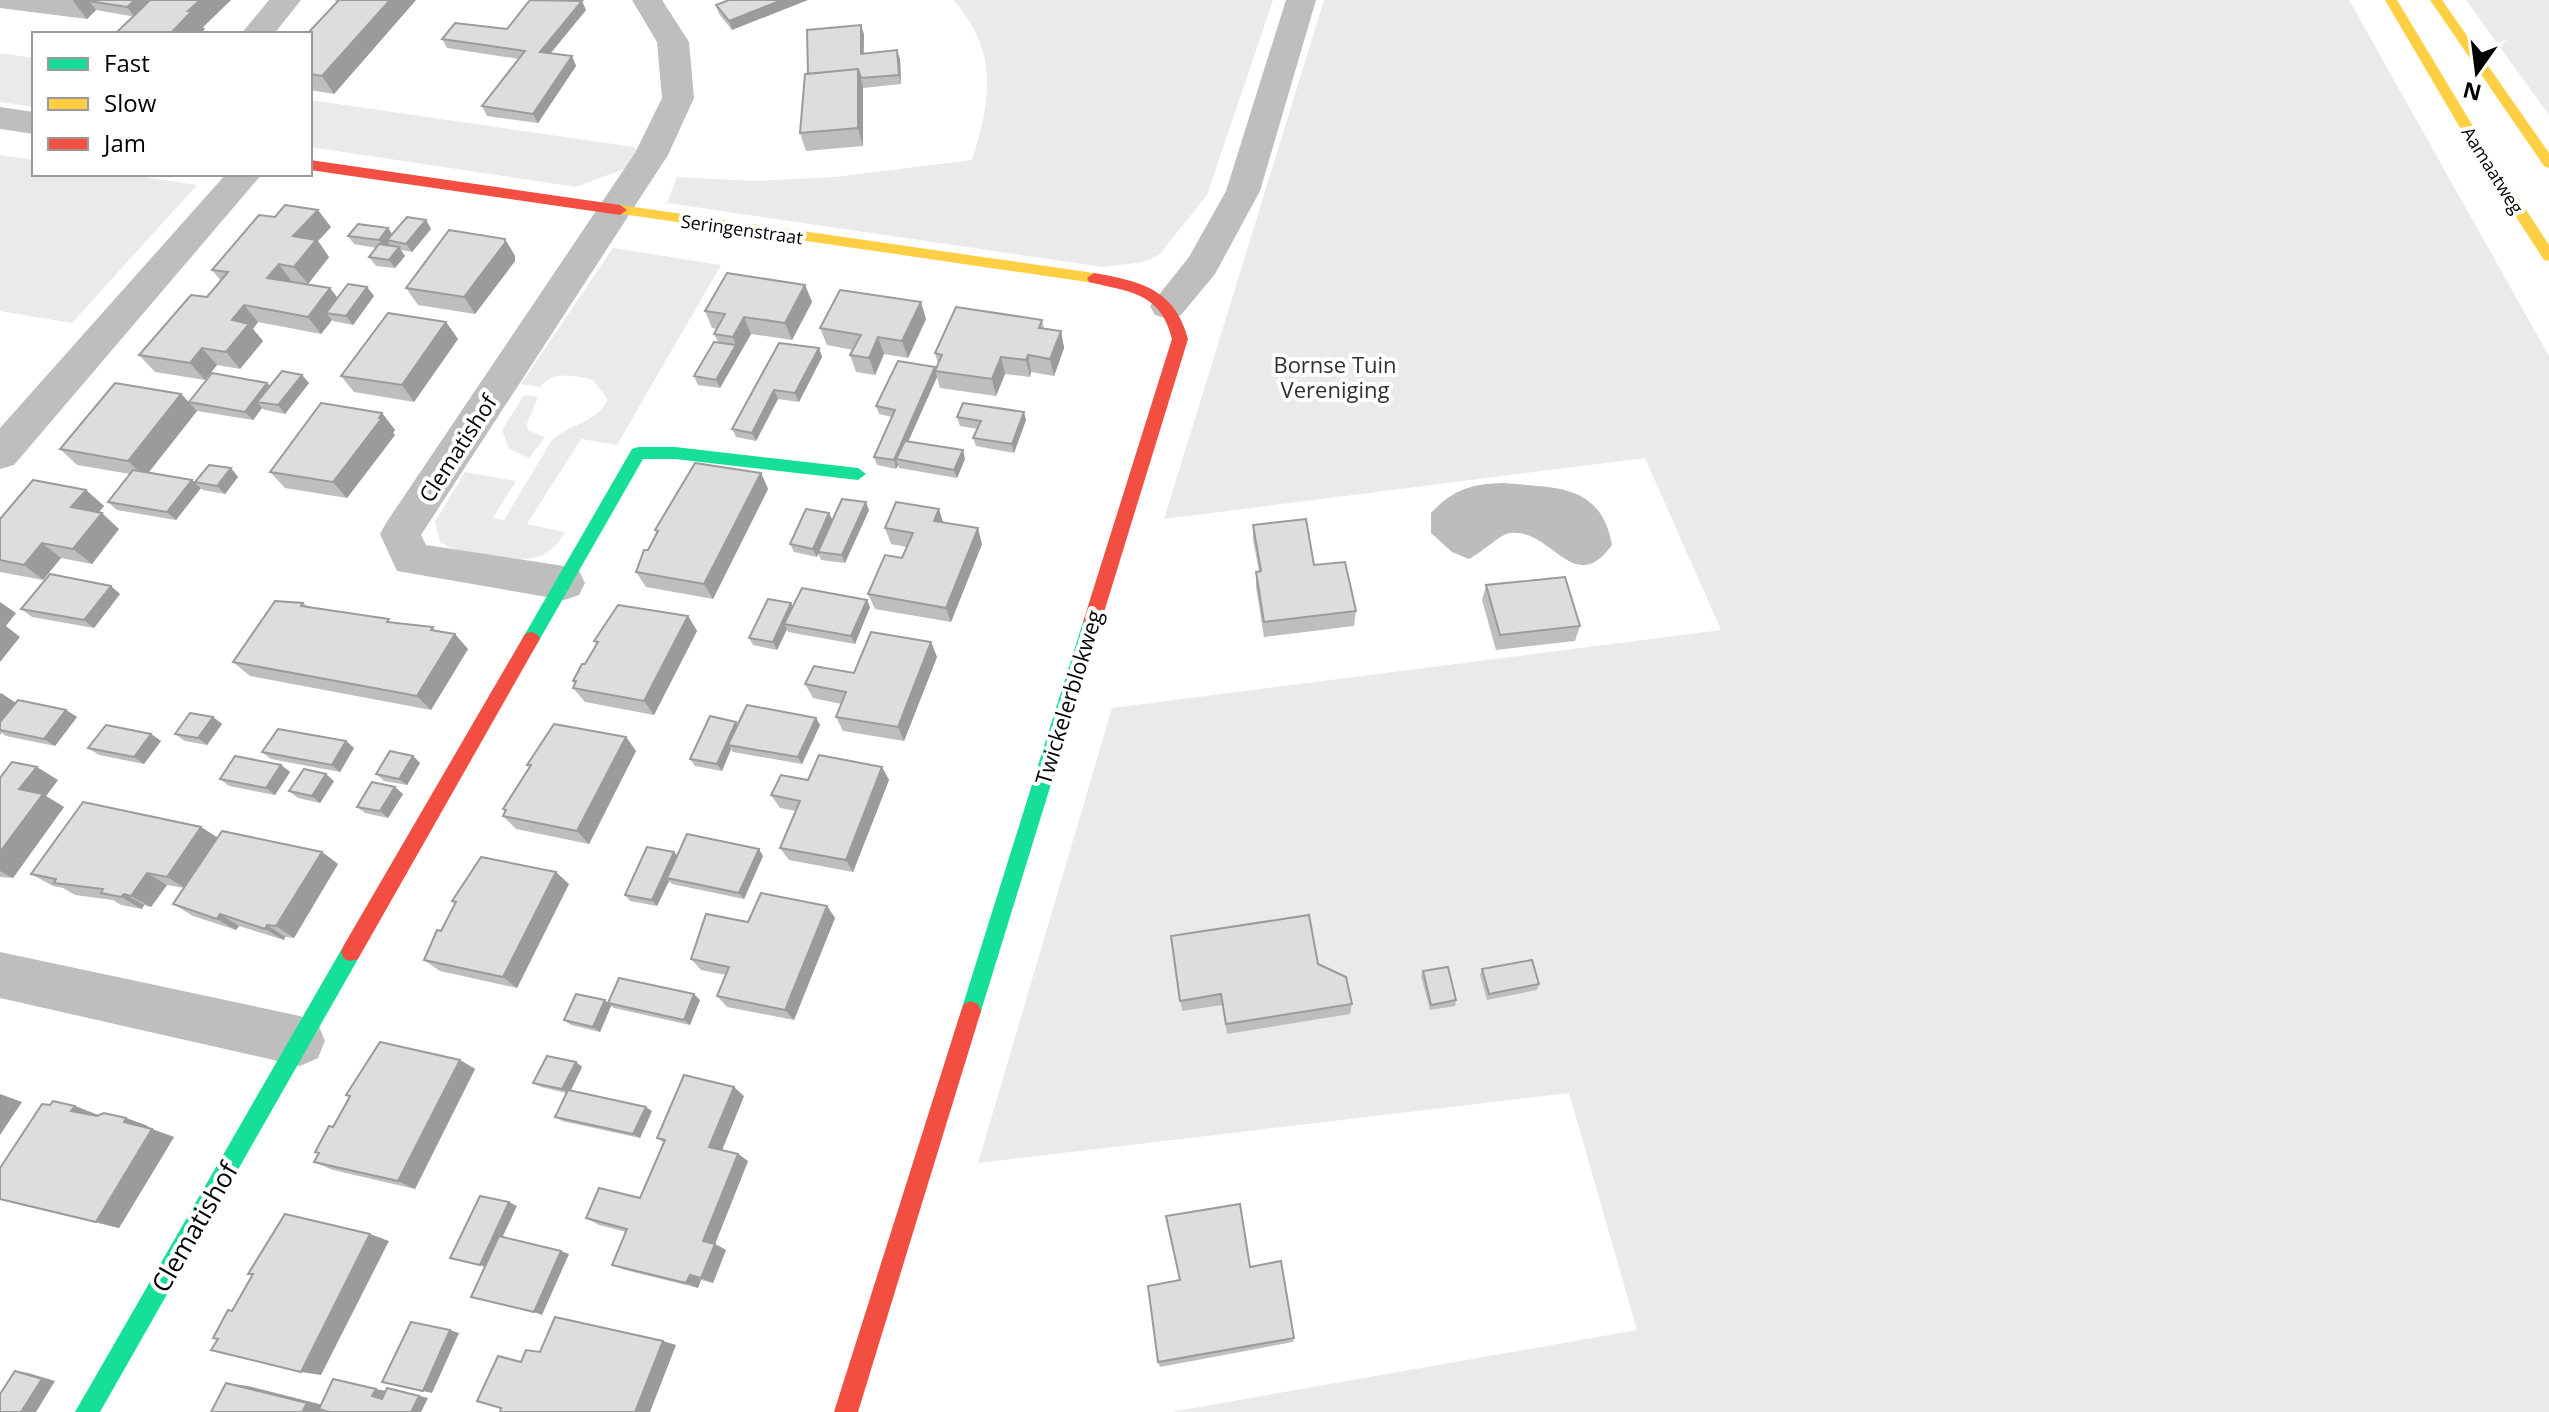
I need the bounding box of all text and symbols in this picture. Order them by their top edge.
legend [32,32,312,176]
north arrow [2437,32,2517,112]
text: Fast [104,46,150,79]
text: N [2460,76,2484,109]
text: Slow [104,86,157,119]
street label: Aamaatweg [2457,122,2529,218]
text: Jam [102,126,146,159]
street label: Seringenstraat [680,209,804,249]
park label: Bornse Tuin Vereniging [1273,349,1397,404]
street label: Clematishof [411,387,504,507]
street label: Twickelerblokweg [1027,606,1109,788]
street label: Clematishof [142,1154,246,1299]

